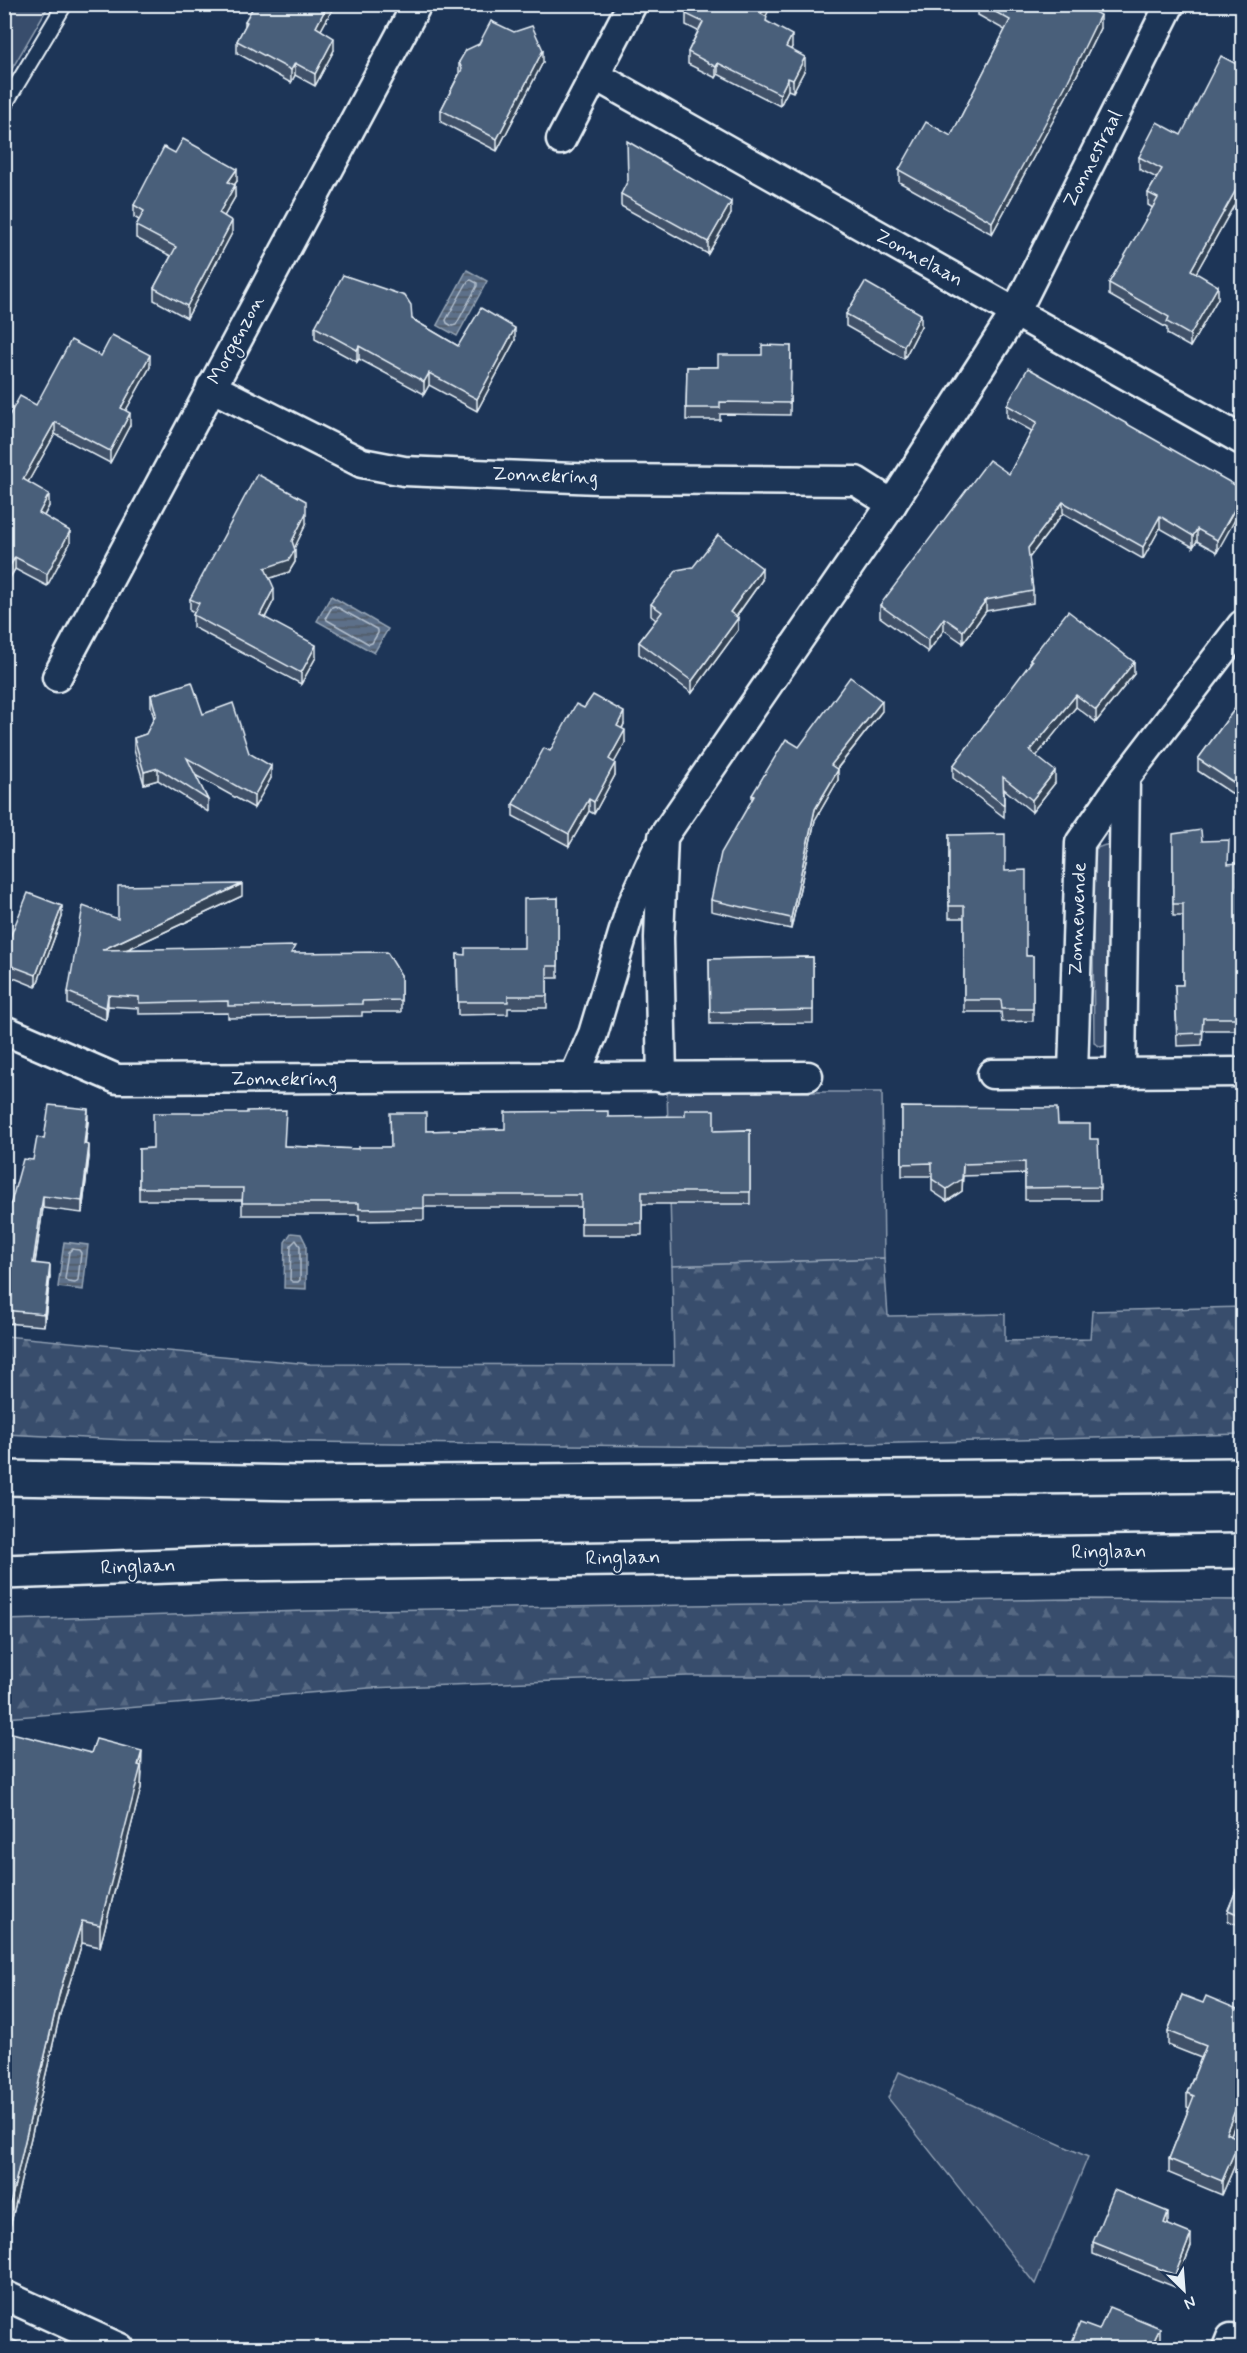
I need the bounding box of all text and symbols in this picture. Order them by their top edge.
street label: Zonnestraal [1057,105,1129,212]
street label: Zonnelaan [870,223,968,293]
street label: Morgenzon [201,290,272,390]
street label: Zonnekring [491,461,599,491]
street label: Zonnewende [1063,862,1093,976]
street label: Zonnekring [231,1066,337,1093]
street label: Ringlaan [1071,1538,1147,1567]
street label: Ringlaan [585,1544,661,1573]
street label: Ringlaan [100,1552,176,1583]
north arrow [1154,2260,1214,2320]
text: N [1180,2290,1199,2314]

